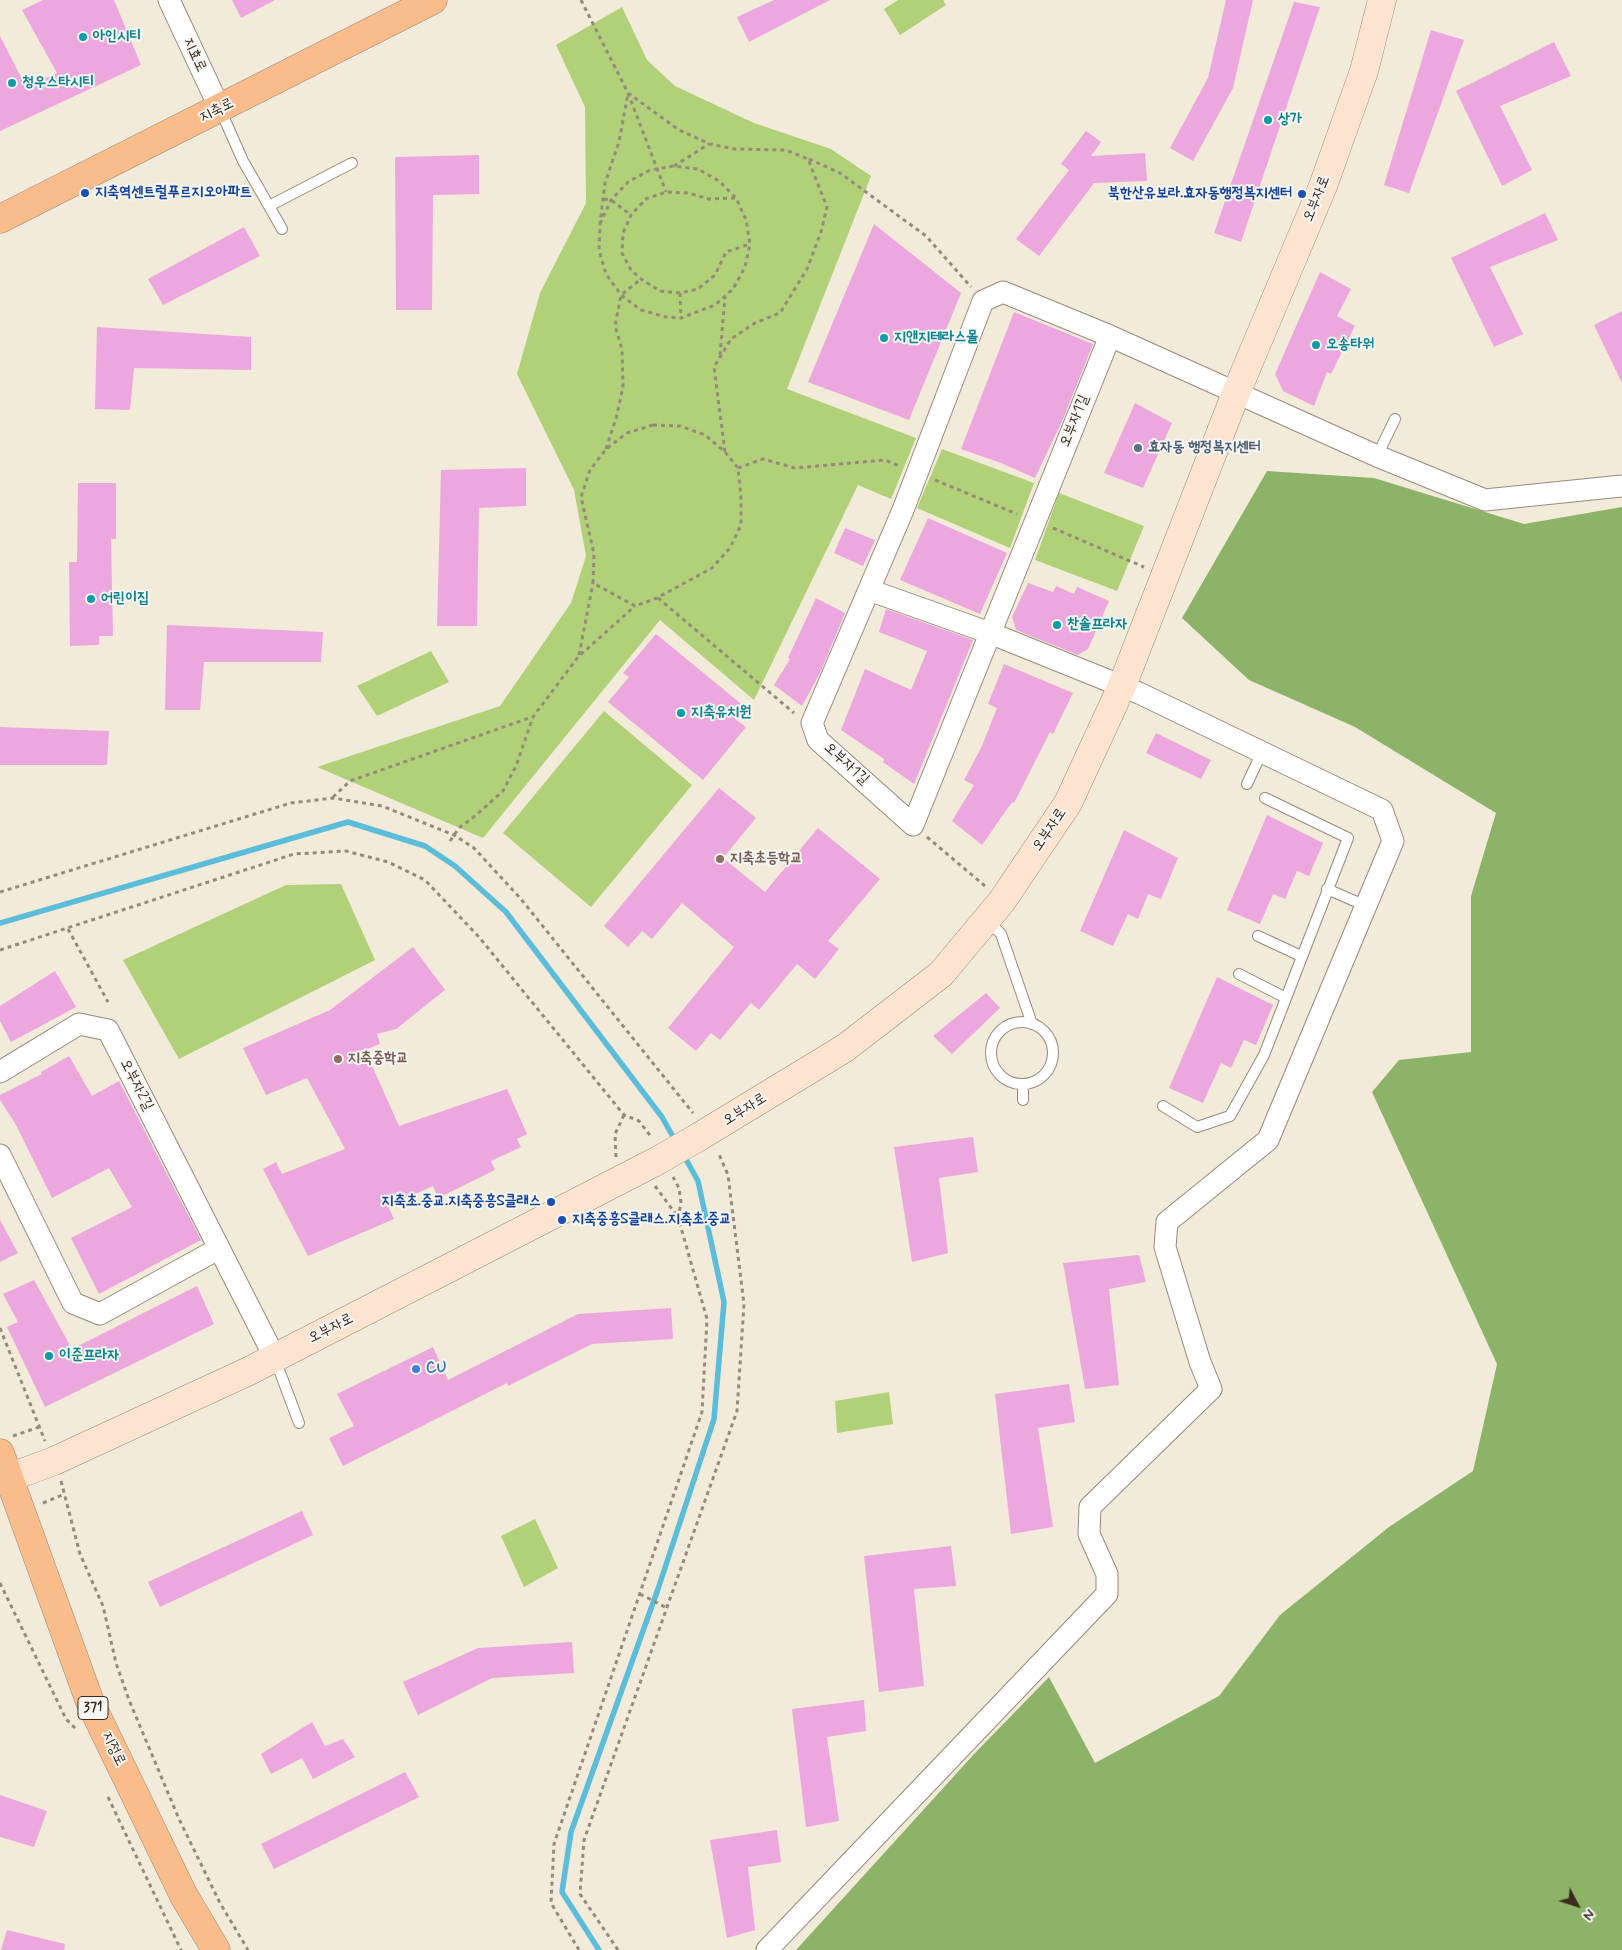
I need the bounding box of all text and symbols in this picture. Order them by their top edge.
place label: 아인시티 [93,28,141,46]
marker: 아인시티 [77,31,89,43]
street label: 지효로 [178,35,210,75]
place label: 청우스타시티 [22,74,94,92]
marker: 청우스타시티 [6,77,18,89]
street label: 지축로 [197,95,237,127]
place label: 상가 [1278,111,1302,129]
marker: 상가 [1262,114,1274,126]
street label: 오부자로 [1300,173,1334,225]
place label: 지축역센트럴푸르지오아파트 [95,184,252,202]
place label: 북한산유보라.효자동행정복지센터 [1108,185,1292,203]
marker: 지축역센트럴푸르지오아파트 [79,187,91,199]
marker: 북한산유보라.효자동행정복지센터 [1296,188,1308,200]
place label: 지앤지테라스몰 [894,329,978,347]
marker: 지앤지테라스몰 [878,332,890,344]
place label: 오송타워 [1326,336,1374,354]
marker: 오송타워 [1310,339,1322,351]
street label: 오부자1길 [1056,392,1094,450]
place label: 효자동 행정복지센터 [1148,439,1261,457]
marker: 효자동 행정복지센터 [1132,442,1144,454]
place label: 어린이집 [101,590,149,608]
marker: 어린이집 [85,593,97,605]
place label: 찬솔프라자 [1067,616,1127,634]
marker: 찬솔프라자 [1051,619,1063,631]
place label: 지축유치원 [691,704,751,722]
marker: 지축유치원 [675,707,687,719]
street label: 오부자1길 [820,739,872,789]
street label: 오부자로 [1029,805,1071,855]
place label: 지축초등학교 [730,850,802,868]
marker: 지축초등학교 [714,853,726,865]
place label: 지축중학교 [348,1050,408,1068]
marker: 지축중학교 [332,1053,344,1065]
street label: 오부자2길 [115,1056,157,1114]
street label: 오부자로 [720,1090,770,1130]
place label: 지축초.중교.지축중흥S클래스 [382,1193,541,1211]
marker: 지축초.중교.지축중흥S클래스 [545,1196,557,1208]
place label: 지축중흥S클래스.지축초.중교 [572,1211,731,1229]
marker: 지축중흥S클래스.지축초.중교 [556,1214,568,1226]
street label: 오부자로 [305,1310,357,1348]
place label: 이준프라자 [59,1347,119,1365]
marker: 이준프라자 [43,1350,55,1362]
place label: CU [426,1360,446,1378]
marker: CU [410,1363,422,1375]
road number: 371 [78,1696,108,1720]
street label: 지정로 [97,1729,129,1769]
north arrow [1552,1880,1602,1930]
text: N [1579,1905,1598,1924]

